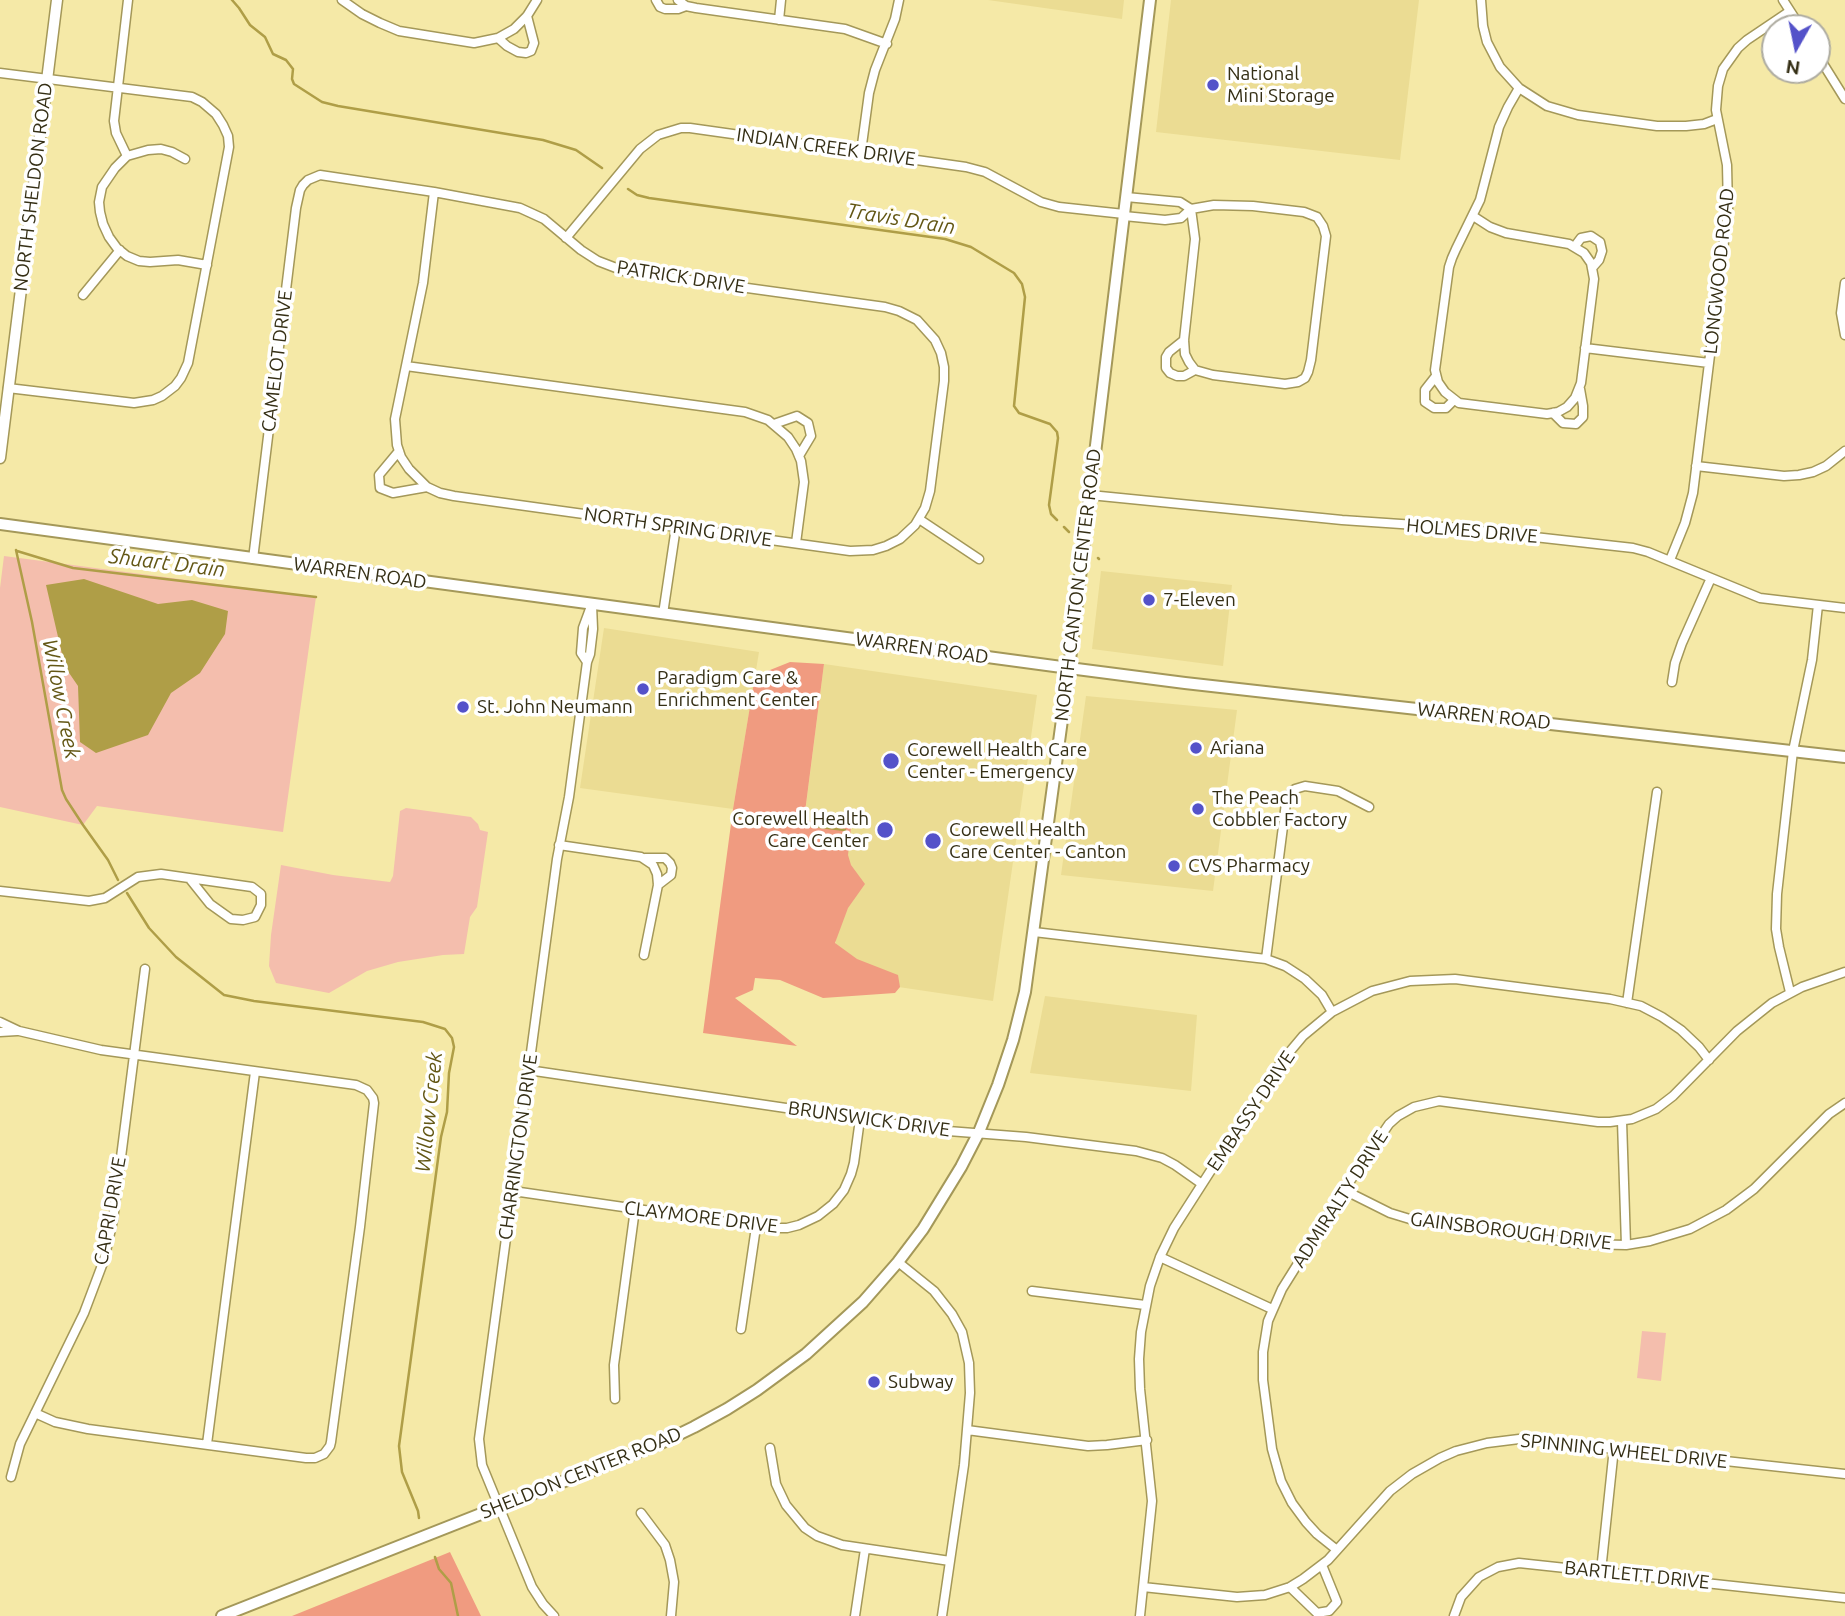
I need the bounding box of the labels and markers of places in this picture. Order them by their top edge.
place label: National Mini Storage [1227,63,1335,107]
marker: National Mini Storage [1205,77,1221,93]
place label: 7-Eleven [1163,589,1236,611]
marker: 7-Eleven [1141,592,1157,608]
place label: Paradigm Care & Enrichment Center [657,667,818,711]
marker: Paradigm Care & Enrichment Center [635,681,651,697]
place label: St. John Neumann [477,696,633,718]
marker: St. John Neumann [455,699,471,715]
place label: Ariana [1210,737,1265,759]
place label: Corewell Health Care Center - Emergency [907,739,1087,783]
marker: Ariana [1188,740,1204,756]
marker: Corewell Health Care Center - Emergency [881,751,901,771]
place label: The Peach Cobbler Factory [1212,787,1347,831]
marker: The Peach Cobbler Factory [1190,801,1206,817]
place label: Corewell Health Care Center [732,808,869,852]
place label: Corewell Health Care Center - Canton [949,819,1126,863]
marker: Corewell Health Care Center [875,820,895,840]
marker: Corewell Health Care Center - Canton [923,831,943,851]
place label: CVS Pharmacy [1188,855,1310,877]
marker: CVS Pharmacy [1166,858,1182,874]
place label: Subway [888,1371,954,1393]
marker: Subway [866,1374,882,1390]

